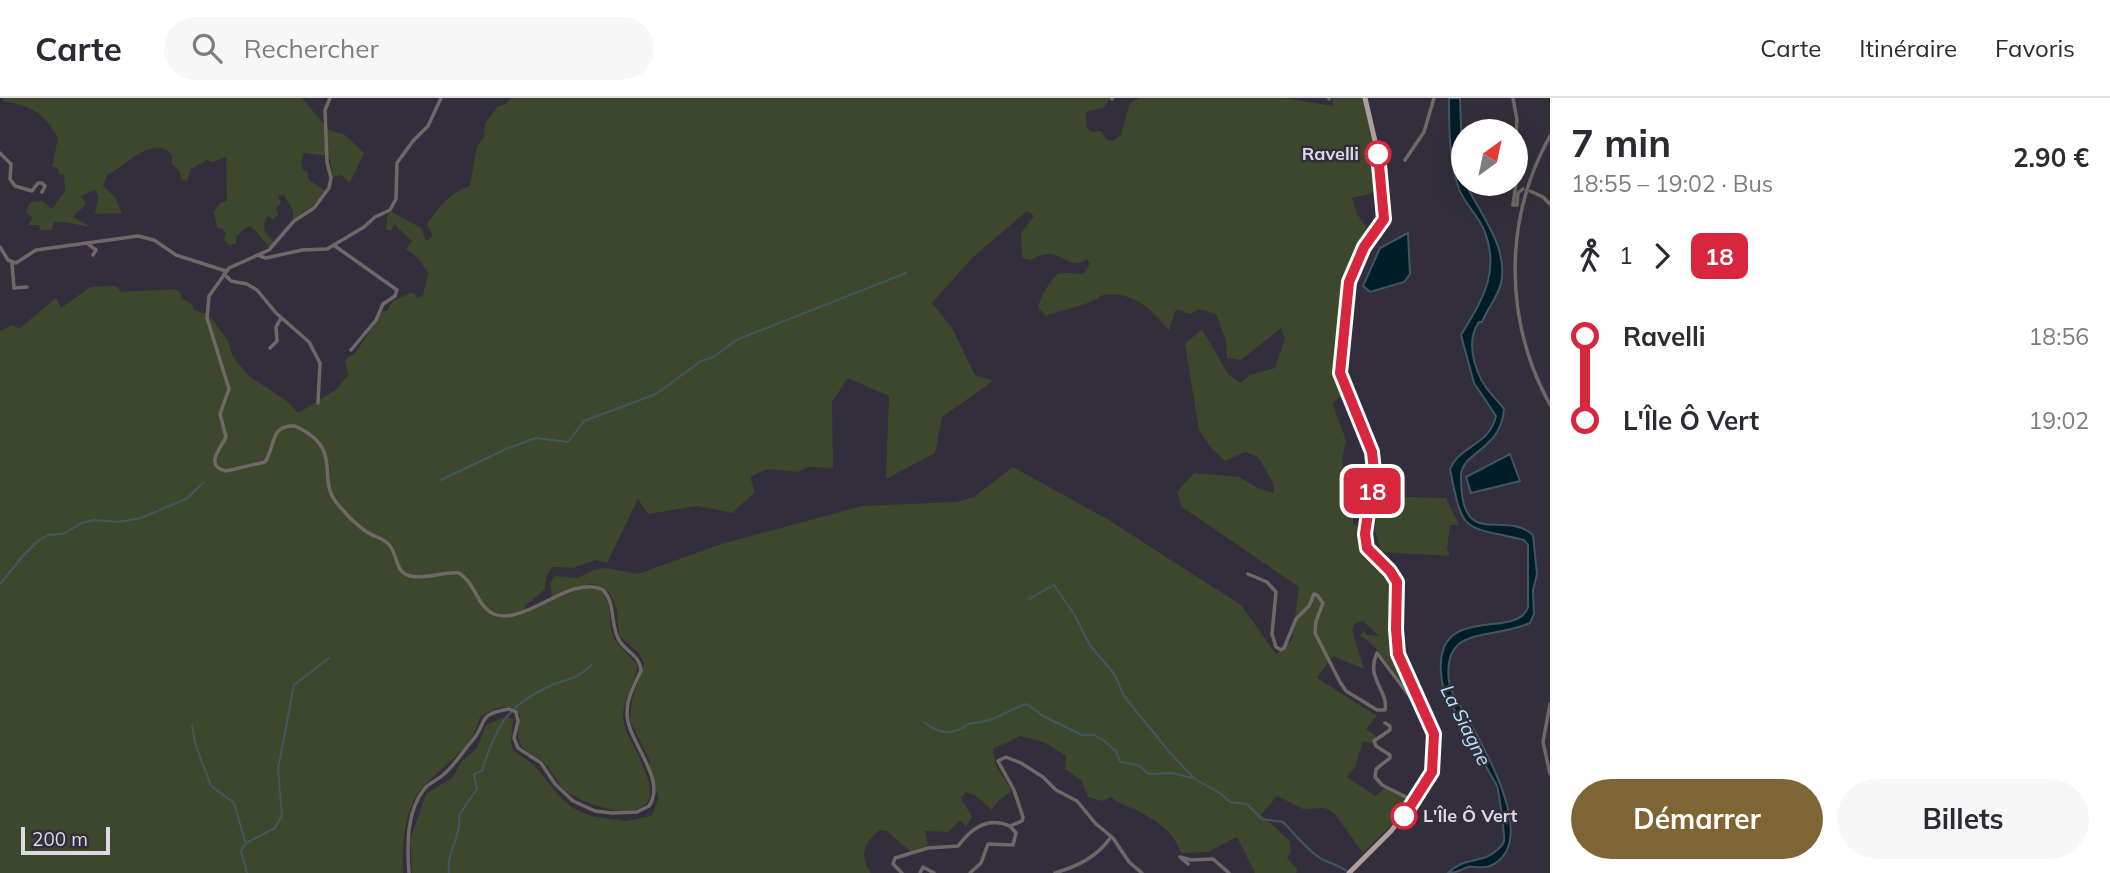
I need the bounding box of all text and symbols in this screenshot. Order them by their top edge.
search box [164,17,654,80]
text: Carte [35,28,122,69]
icon: search [188,29,226,67]
text: Rechercher [244,32,379,65]
text: Carte [1760,33,1821,63]
text: Itinéraire [1859,33,1957,63]
text: Favoris [1995,33,2075,63]
north arrow [1451,119,1528,196]
map controls [1451,119,1528,196]
text: 7 min [1571,119,1671,167]
marker: Ravelli [1365,141,1391,167]
text: 2.90 € [2013,141,2089,174]
place label: Ravelli [1302,142,1359,165]
text: 18:55 – 19:02 · Bus [1571,169,1773,198]
icon: walk [1571,237,1609,275]
icon: forward [1643,237,1681,275]
text: 1 [1619,241,1633,270]
text: 18 [1705,241,1734,271]
text: Ravelli [1623,320,1706,353]
text: 18:56 [2029,322,2089,351]
text: L'Île Ô Vert [1623,404,1759,437]
text: 19:02 [2029,406,2089,435]
line badge: 18 [1340,468,1404,514]
text: 18 [1358,476,1386,506]
water label: La Siagne [1435,681,1497,769]
button: Démarrer [1571,779,1823,859]
button: Billets [1837,779,2089,859]
marker: L'Île Ô Vert [1391,803,1417,829]
place label: L'Île Ô Vert [1423,804,1517,827]
scale bar [21,824,110,856]
text: 200 m [32,827,88,851]

